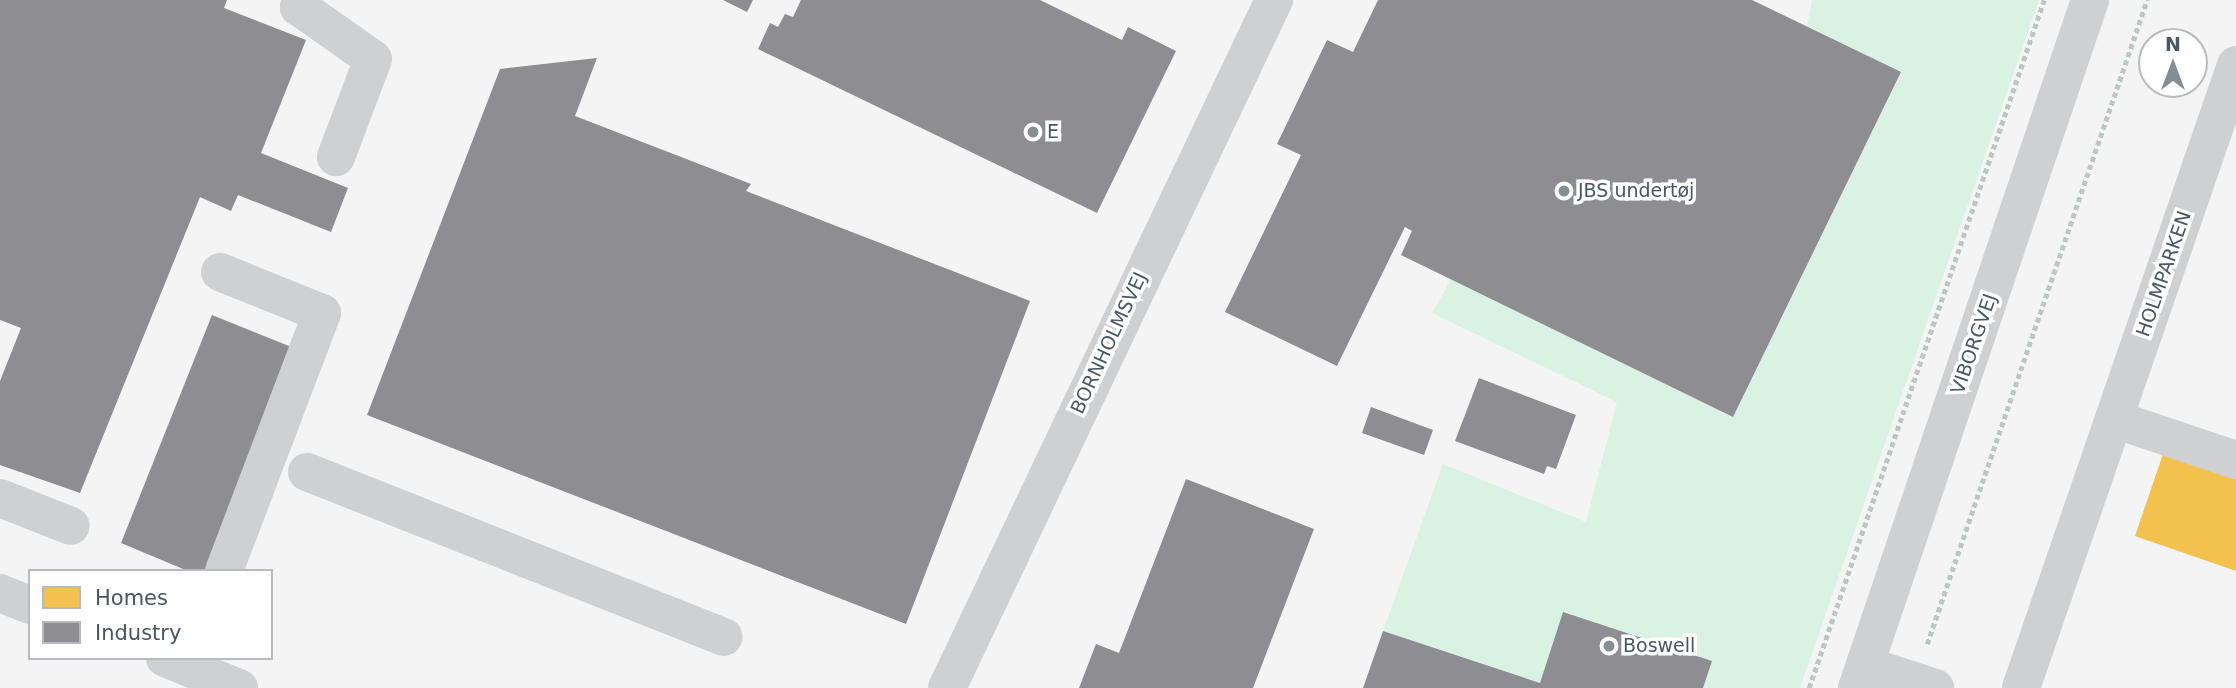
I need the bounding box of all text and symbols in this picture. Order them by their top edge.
north arrow [2138,28,2208,98]
text: N [2165,33,2181,55]
place label: E [1047,121,1059,143]
marker: E [1025,124,1041,140]
place label: JBS undertøj [1578,180,1694,202]
marker: JBS undertøj [1556,183,1572,199]
street label: HOLMPARKEN [2132,208,2196,340]
street label: BORNHOLMSVEJ [1066,268,1152,418]
street label: VIBORGVEJ [1946,291,2002,397]
legend [28,569,273,660]
text: Homes [95,586,168,610]
text: Industry [95,621,181,645]
place label: Boswell [1623,635,1695,657]
marker: Boswell [1601,638,1617,654]

